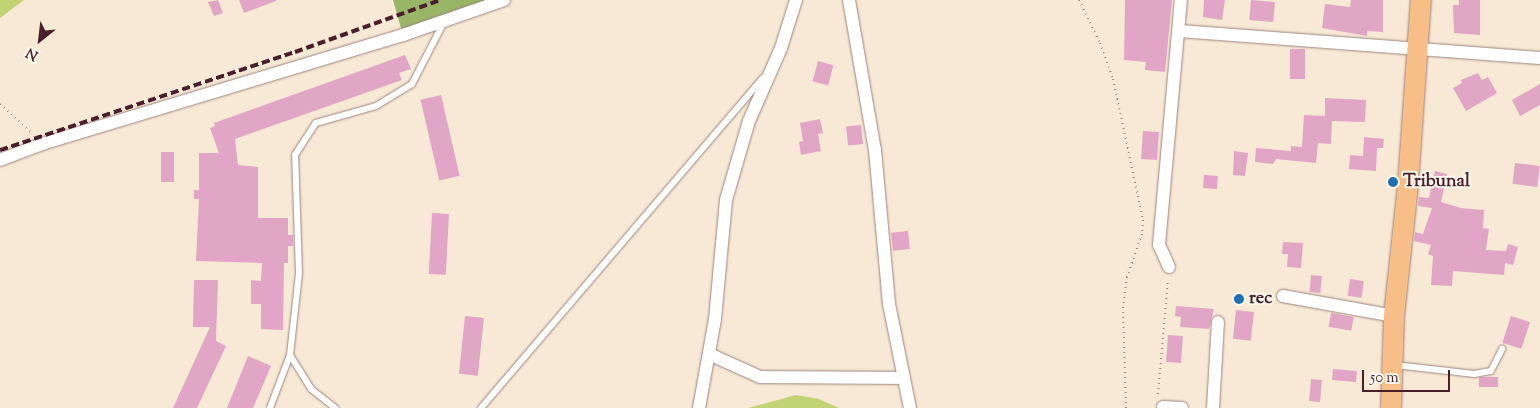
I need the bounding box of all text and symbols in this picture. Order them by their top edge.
north arrow [15,15,65,65]
text: N [23,42,42,65]
place label: Tribunal [1403,171,1470,193]
marker: Tribunal [1387,176,1399,188]
place label: rec [1249,288,1272,310]
marker: rec [1233,293,1245,305]
scale bar [1365,360,1452,392]
text: 50 m [1370,368,1399,389]

